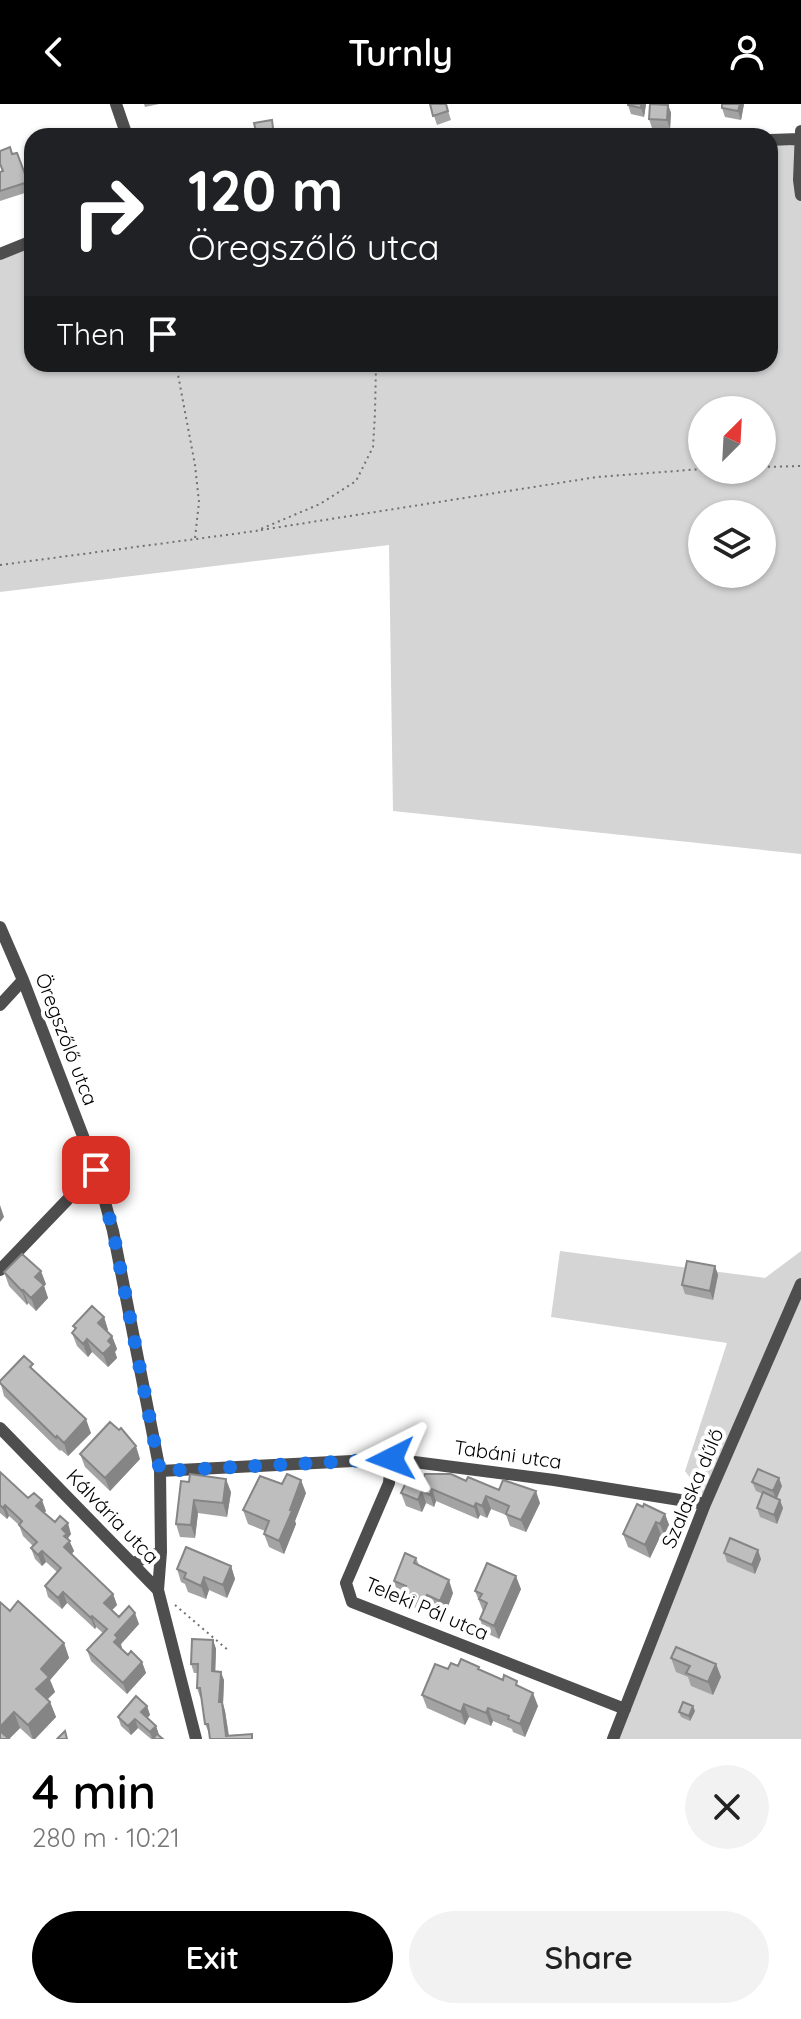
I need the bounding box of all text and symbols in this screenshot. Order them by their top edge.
icon: back [32,30,76,74]
text: Turnly [348,30,453,75]
icon: person [725,30,769,74]
text: 120 m [188,155,343,225]
icon: right [56,160,160,264]
text: Öregszőlő utca [188,224,440,269]
icon: arrive [141,312,185,356]
text: Then [56,315,125,353]
north arrow [688,396,776,484]
map controls [688,396,776,588]
button: layers [688,500,776,588]
street label: Öregszőlő utca [30,969,104,1109]
pin [62,1136,130,1204]
icon: arrive [74,1148,118,1192]
position arrow [349,1417,433,1501]
street label: Szalaska dűlő [656,1424,728,1552]
street label: Tabáni utca [453,1434,563,1474]
street label: Kálvária utca [61,1463,165,1569]
street label: Teleki Pál utca [362,1571,492,1645]
text: 4 min [32,1761,156,1821]
button: close [685,1765,769,1849]
text: 280 m · 10:21 [32,1821,180,1854]
button: Exit [32,1911,393,2003]
button: Share [409,1911,769,2003]

